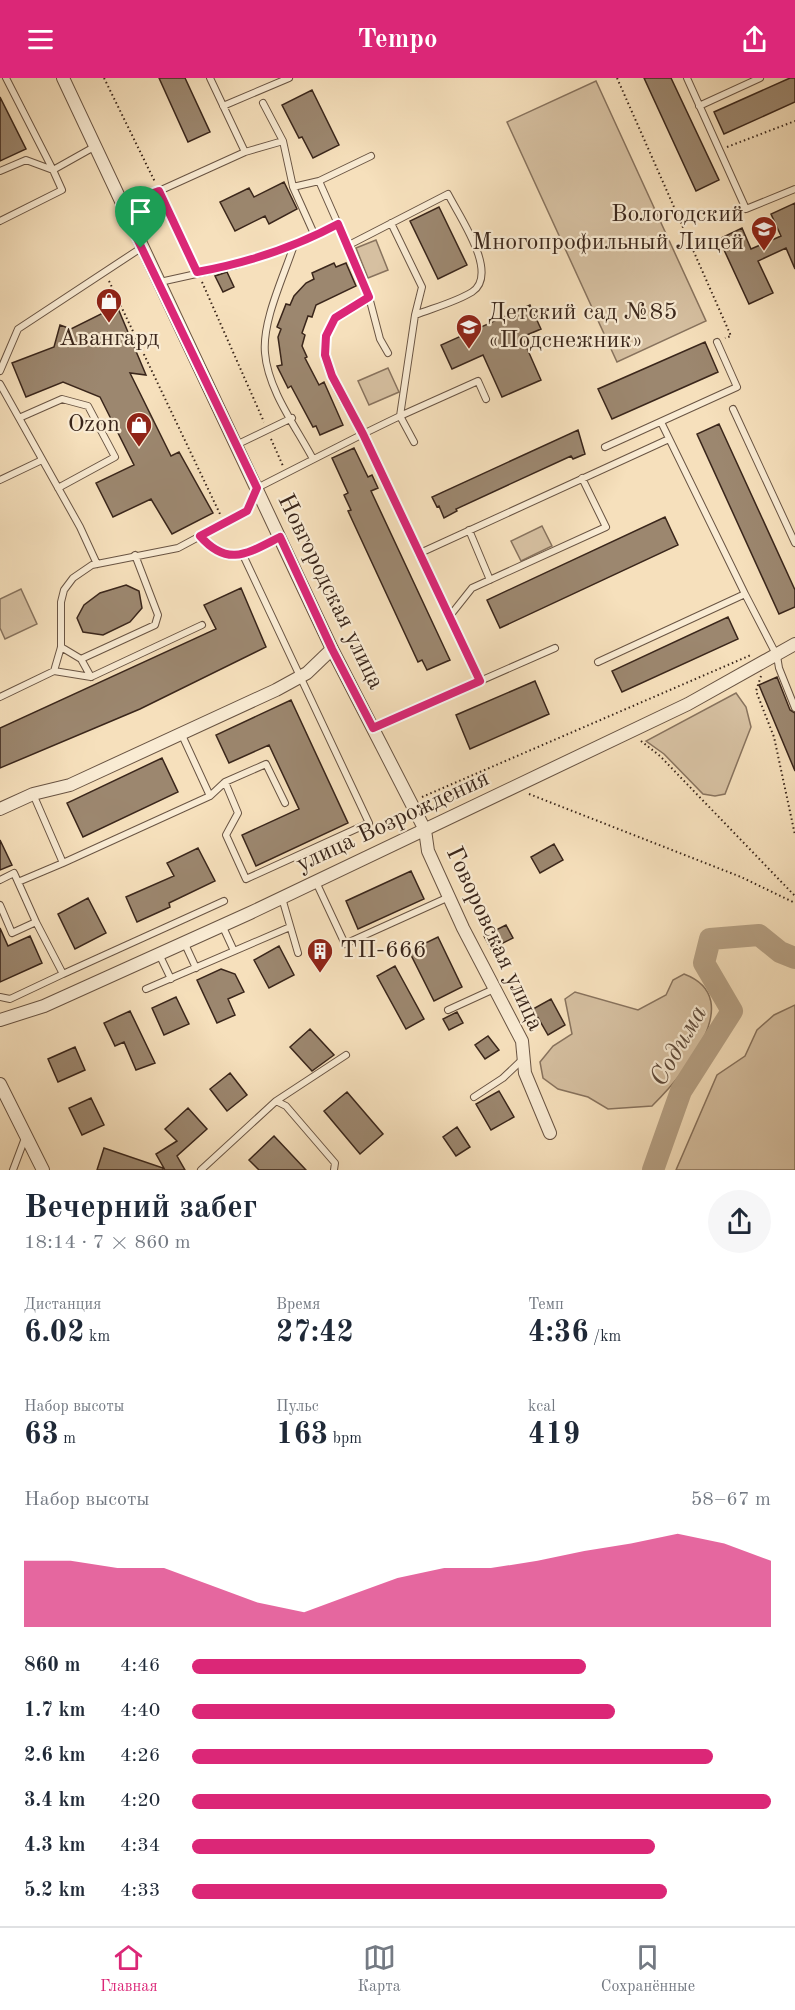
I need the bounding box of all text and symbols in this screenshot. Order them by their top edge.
icon: menu [24,23,57,56]
icon: share [738,23,771,56]
text: Tempo [357,26,438,53]
pin [115,186,166,248]
icon: arrive [124,195,157,228]
place label: Вологодский Многопрофильный Лицей [472,203,744,255]
school or university icon: Вологодский Многопрофильный Лицей [749,214,779,252]
shop icon: Авангард [94,286,124,324]
place label: Детский сад №85 «Подснежник» [488,301,677,353]
school or university icon: Детский сад №85 «Подснежник» [454,312,484,350]
place label: Авангард [59,327,159,351]
shop icon: Ozon [124,410,154,448]
place label: Ozon [68,413,120,437]
street label: Новгородская улица [272,491,388,693]
street label: улица Возрождения [293,767,493,877]
street label: Говоровская улица [441,843,547,1035]
building icon: ТП-666 [305,936,335,974]
place label: ТП-666 [340,939,427,963]
water label: Содима [646,1001,712,1091]
button: share [708,1190,771,1253]
text: Вечерний забег [24,1192,257,1225]
text: 18:14 · 7 × 860 m [24,1233,191,1253]
text: Дистанция [24,1297,101,1313]
text: Время [276,1297,320,1313]
text: Темп [528,1297,564,1313]
text: 6.02 [24,1318,85,1348]
text: 27:42 [276,1318,354,1348]
text: 4:36 [528,1318,589,1348]
text: km [85,1329,110,1345]
text: /km [589,1329,621,1345]
text: Набор высоты [24,1399,124,1415]
text: Пульс [276,1399,319,1415]
text: kcal [528,1399,556,1415]
text: 63 [24,1420,59,1450]
text: 163 [276,1420,328,1450]
text: 419 [528,1420,580,1450]
text: m [59,1431,76,1447]
text: bpm [328,1431,362,1447]
text: Набор высоты [24,1490,150,1510]
text: 58–67 m [691,1490,771,1510]
text: 860 m [24,1656,80,1676]
text: 4:46 [120,1656,160,1676]
text: 1.7 km [24,1701,86,1721]
text: 4:40 [120,1701,160,1721]
text: 2.6 km [24,1746,86,1766]
text: 4:26 [120,1746,160,1766]
text: 3.4 km [24,1791,86,1811]
text: 4:20 [120,1791,160,1811]
text: 4.3 km [24,1836,86,1856]
text: 4:34 [120,1836,160,1856]
text: 5.2 km [24,1881,86,1901]
text: 4:33 [120,1881,160,1901]
tab: Главная [100,1941,157,1997]
tab: Карта [357,1941,401,1997]
tab: Сохранённые [601,1941,695,1997]

